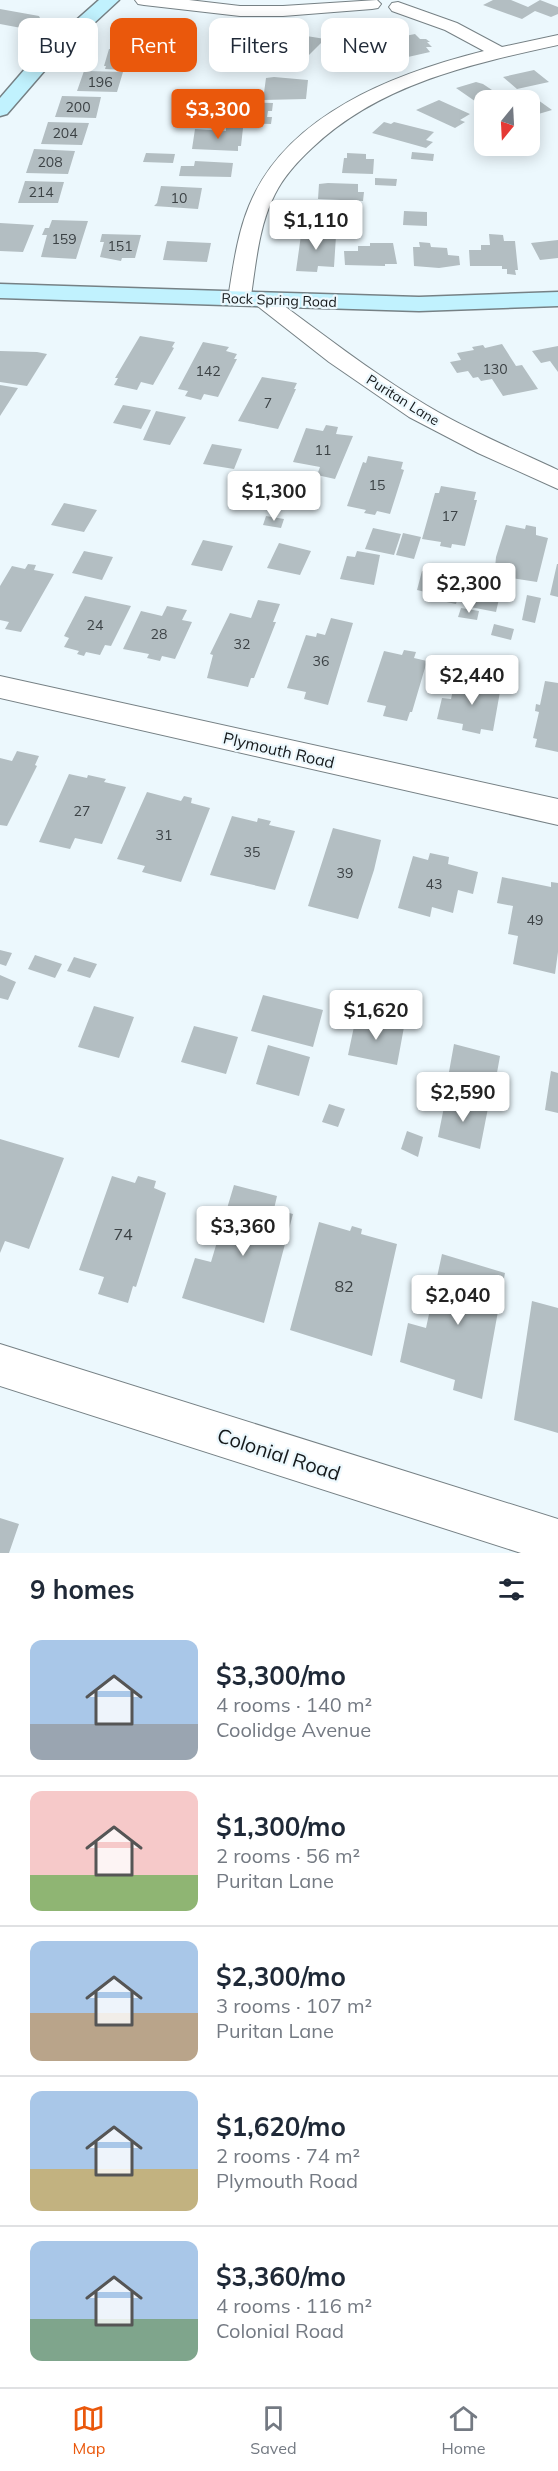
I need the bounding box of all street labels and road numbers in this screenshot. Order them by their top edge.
street label: Rock Spring Road [221,289,337,311]
street label: Puritan Lane [363,371,443,429]
street label: Plymouth Road [221,727,337,773]
street label: Colonial Road [214,1422,344,1486]

